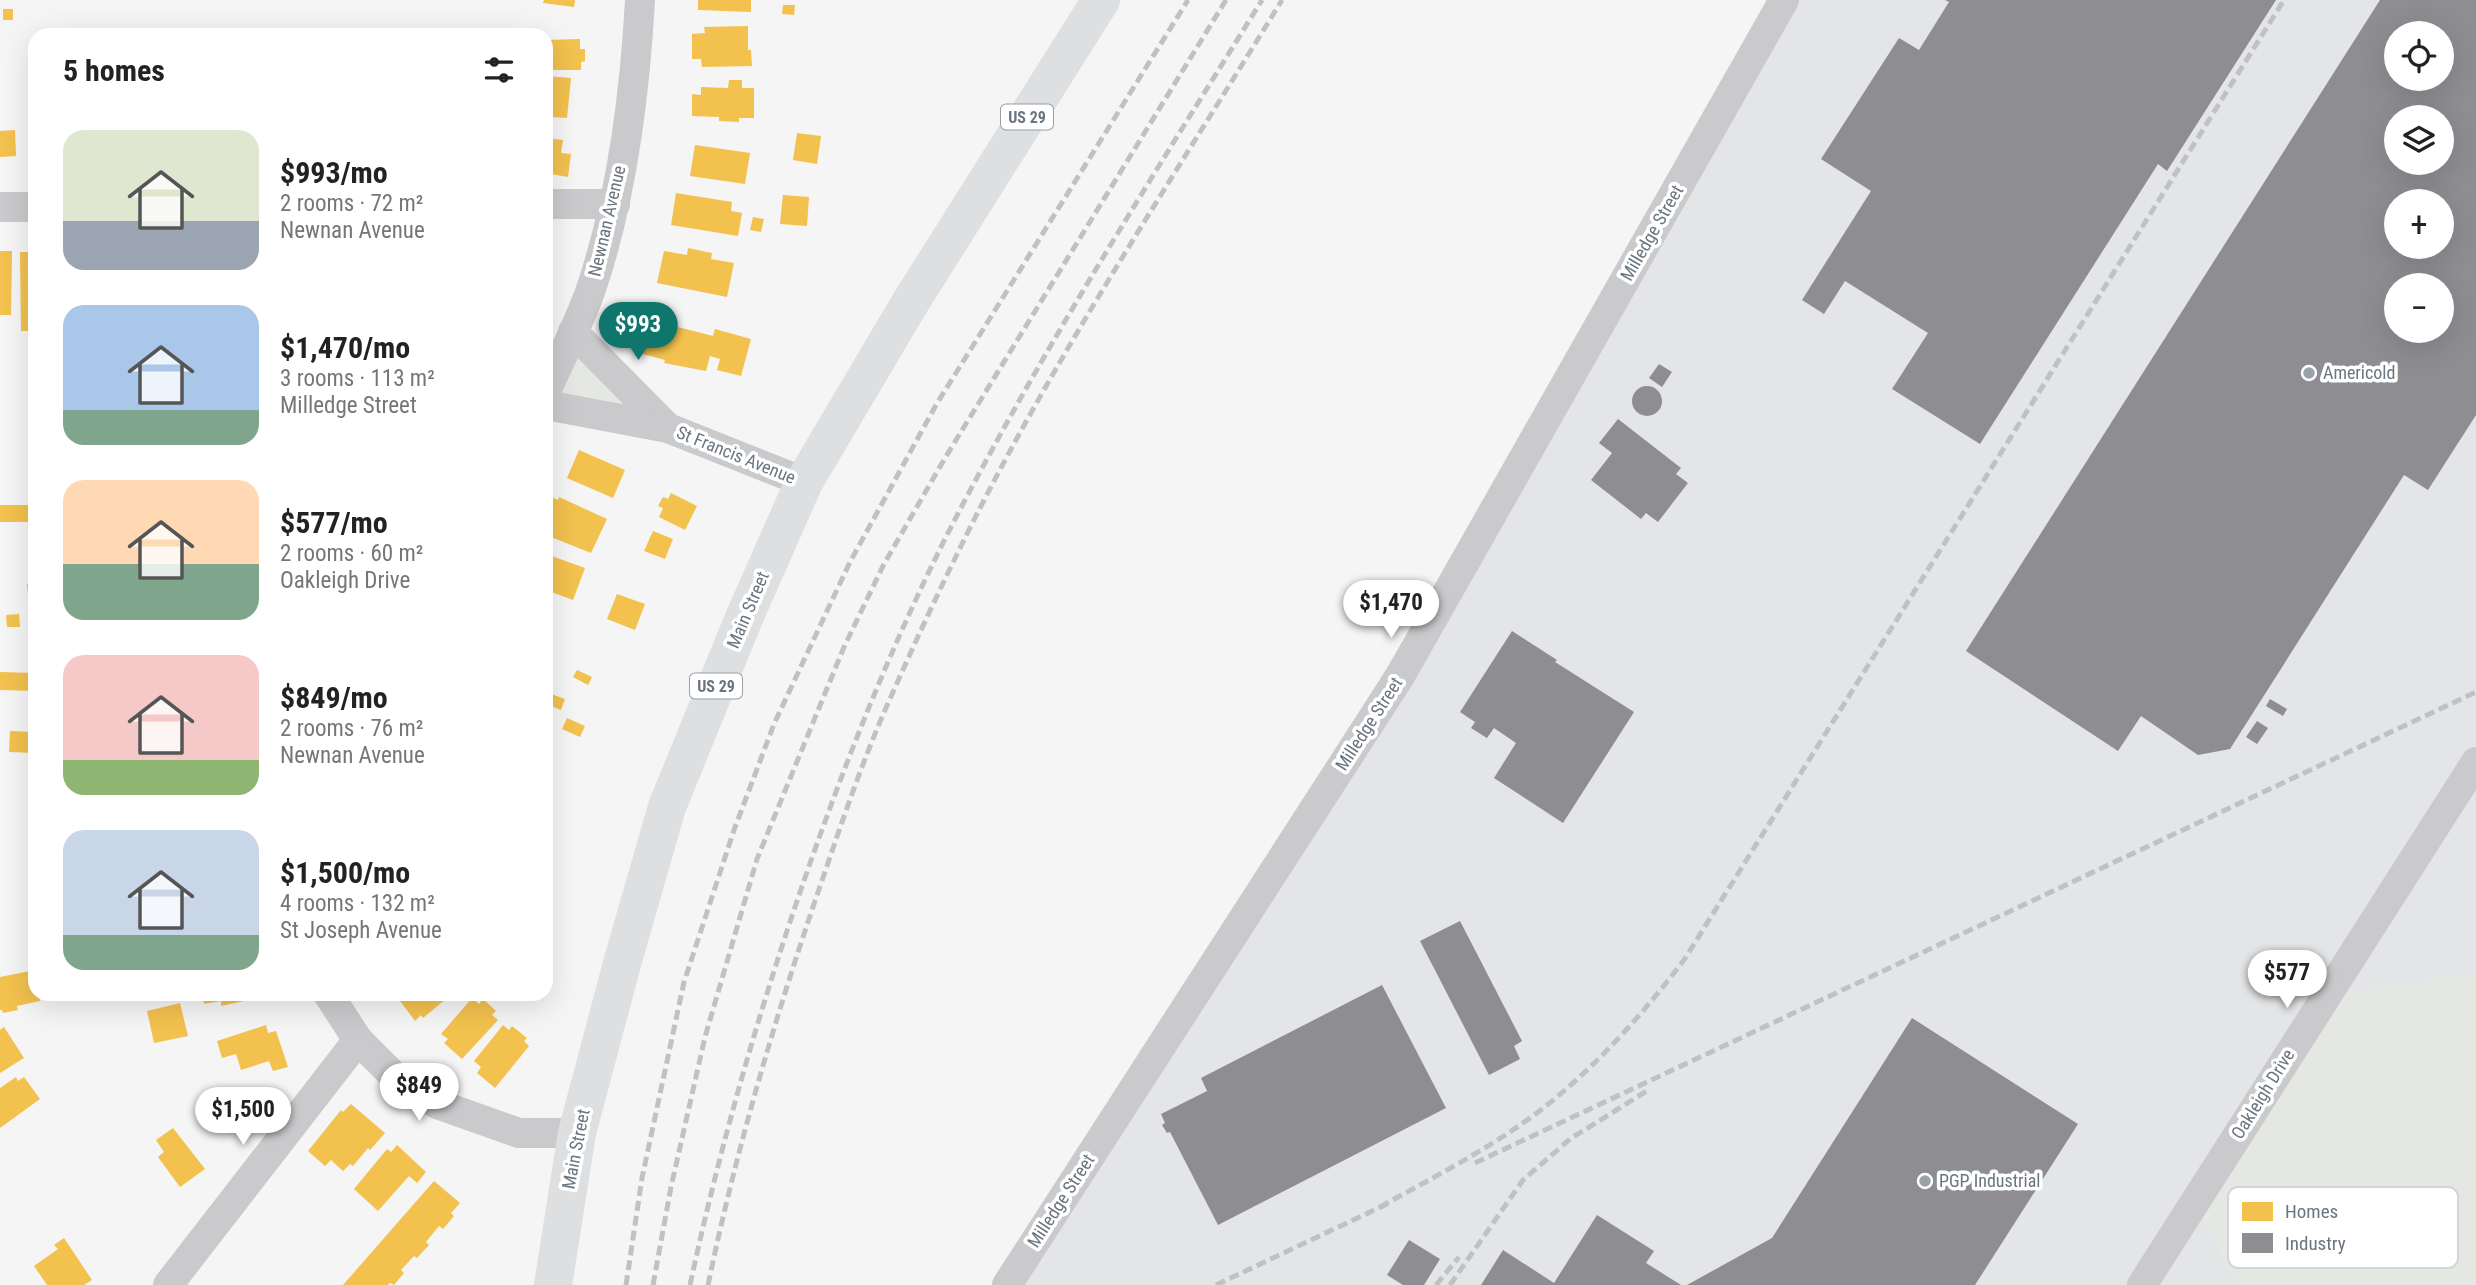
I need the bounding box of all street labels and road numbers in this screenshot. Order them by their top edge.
road number: US 29 [1001,105,1053,130]
street label: Newnan Avenue [584,163,629,278]
street label: Milledge Street [1616,181,1687,284]
street label: St Francis Avenue [674,421,799,488]
street label: Main Street [722,568,773,651]
street label: Milledge Street [1331,673,1407,774]
road number: US 29 [690,674,742,698]
street label: Oakleigh Drive [2227,1045,2298,1142]
street label: Main Street [557,1107,594,1191]
street label: Milledge Street [1023,1150,1099,1251]

